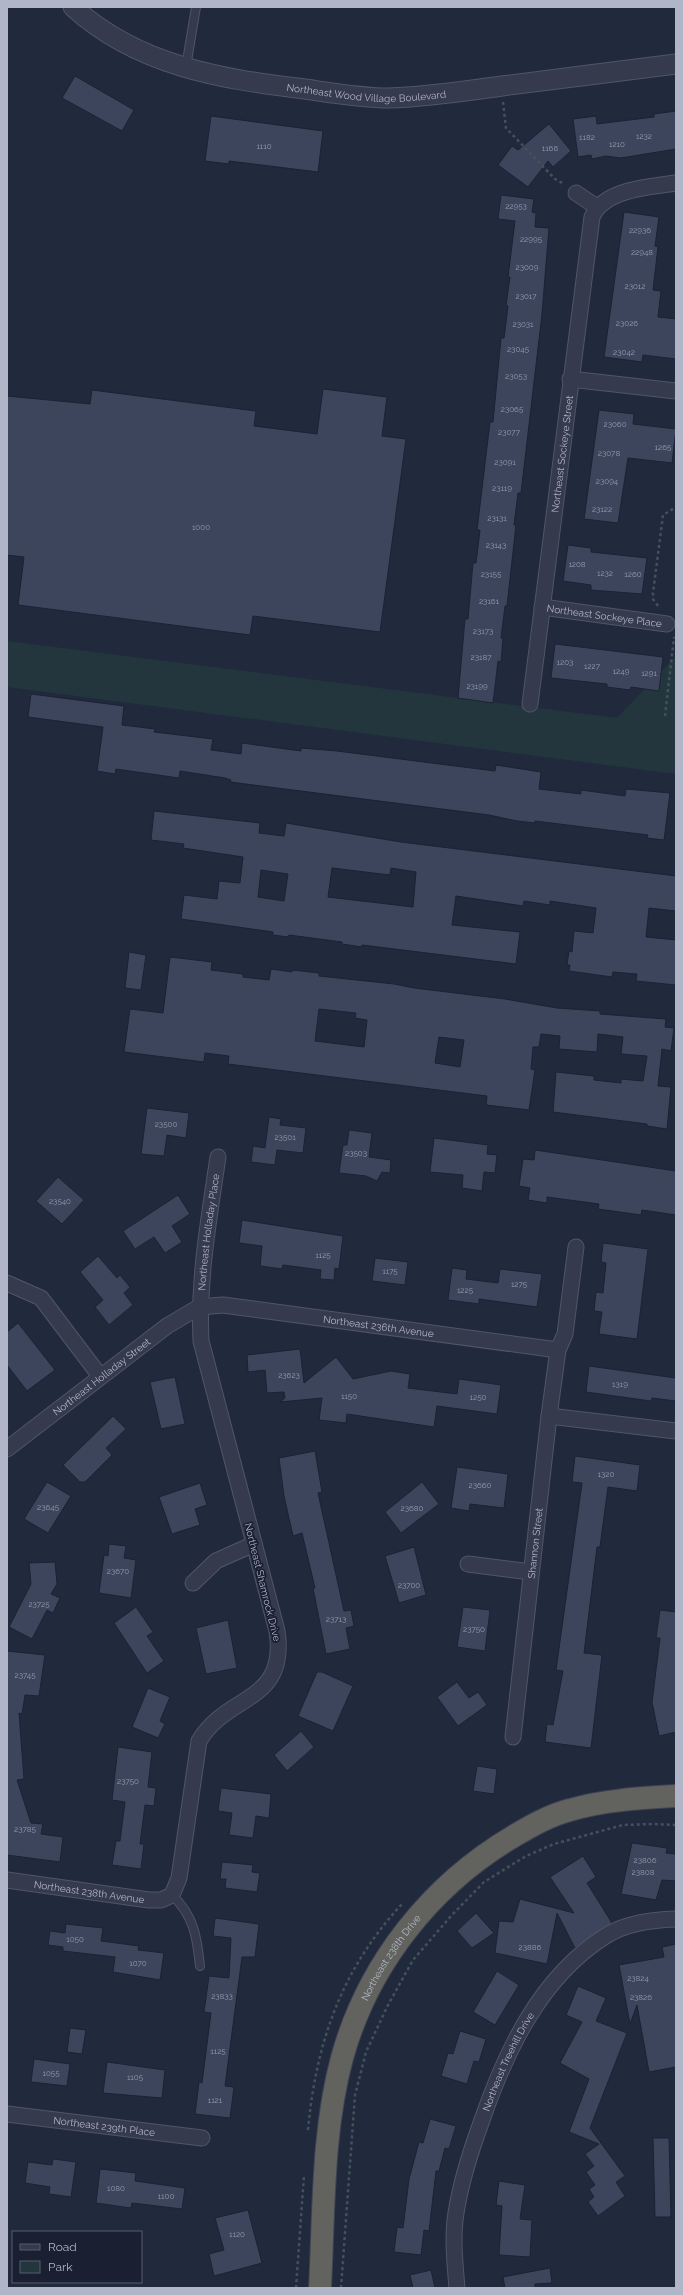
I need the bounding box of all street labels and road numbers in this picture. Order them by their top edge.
street label: Northeast Wood Village Boulevard [286,82,447,104]
street label: Northeast Sockeye Street [549,394,575,513]
street label: Northeast Sockeye Place [546,603,663,629]
street label: Northeast Holladay Place [196,1173,221,1291]
street label: Northeast 236th Avenue [322,1314,435,1339]
street label: Northeast Holladay Street [51,1336,153,1418]
street label: Shannon Street [526,1507,545,1579]
street label: Northeast Shamrock Drive [242,1522,283,1642]
street label: Northeast 238th Avenue [33,1879,145,1905]
street label: Northeast 238th Drive [359,1912,423,2002]
street label: Northeast Treehill Drive [481,2010,536,2113]
street label: Northeast 239th Place [53,2115,156,2138]

